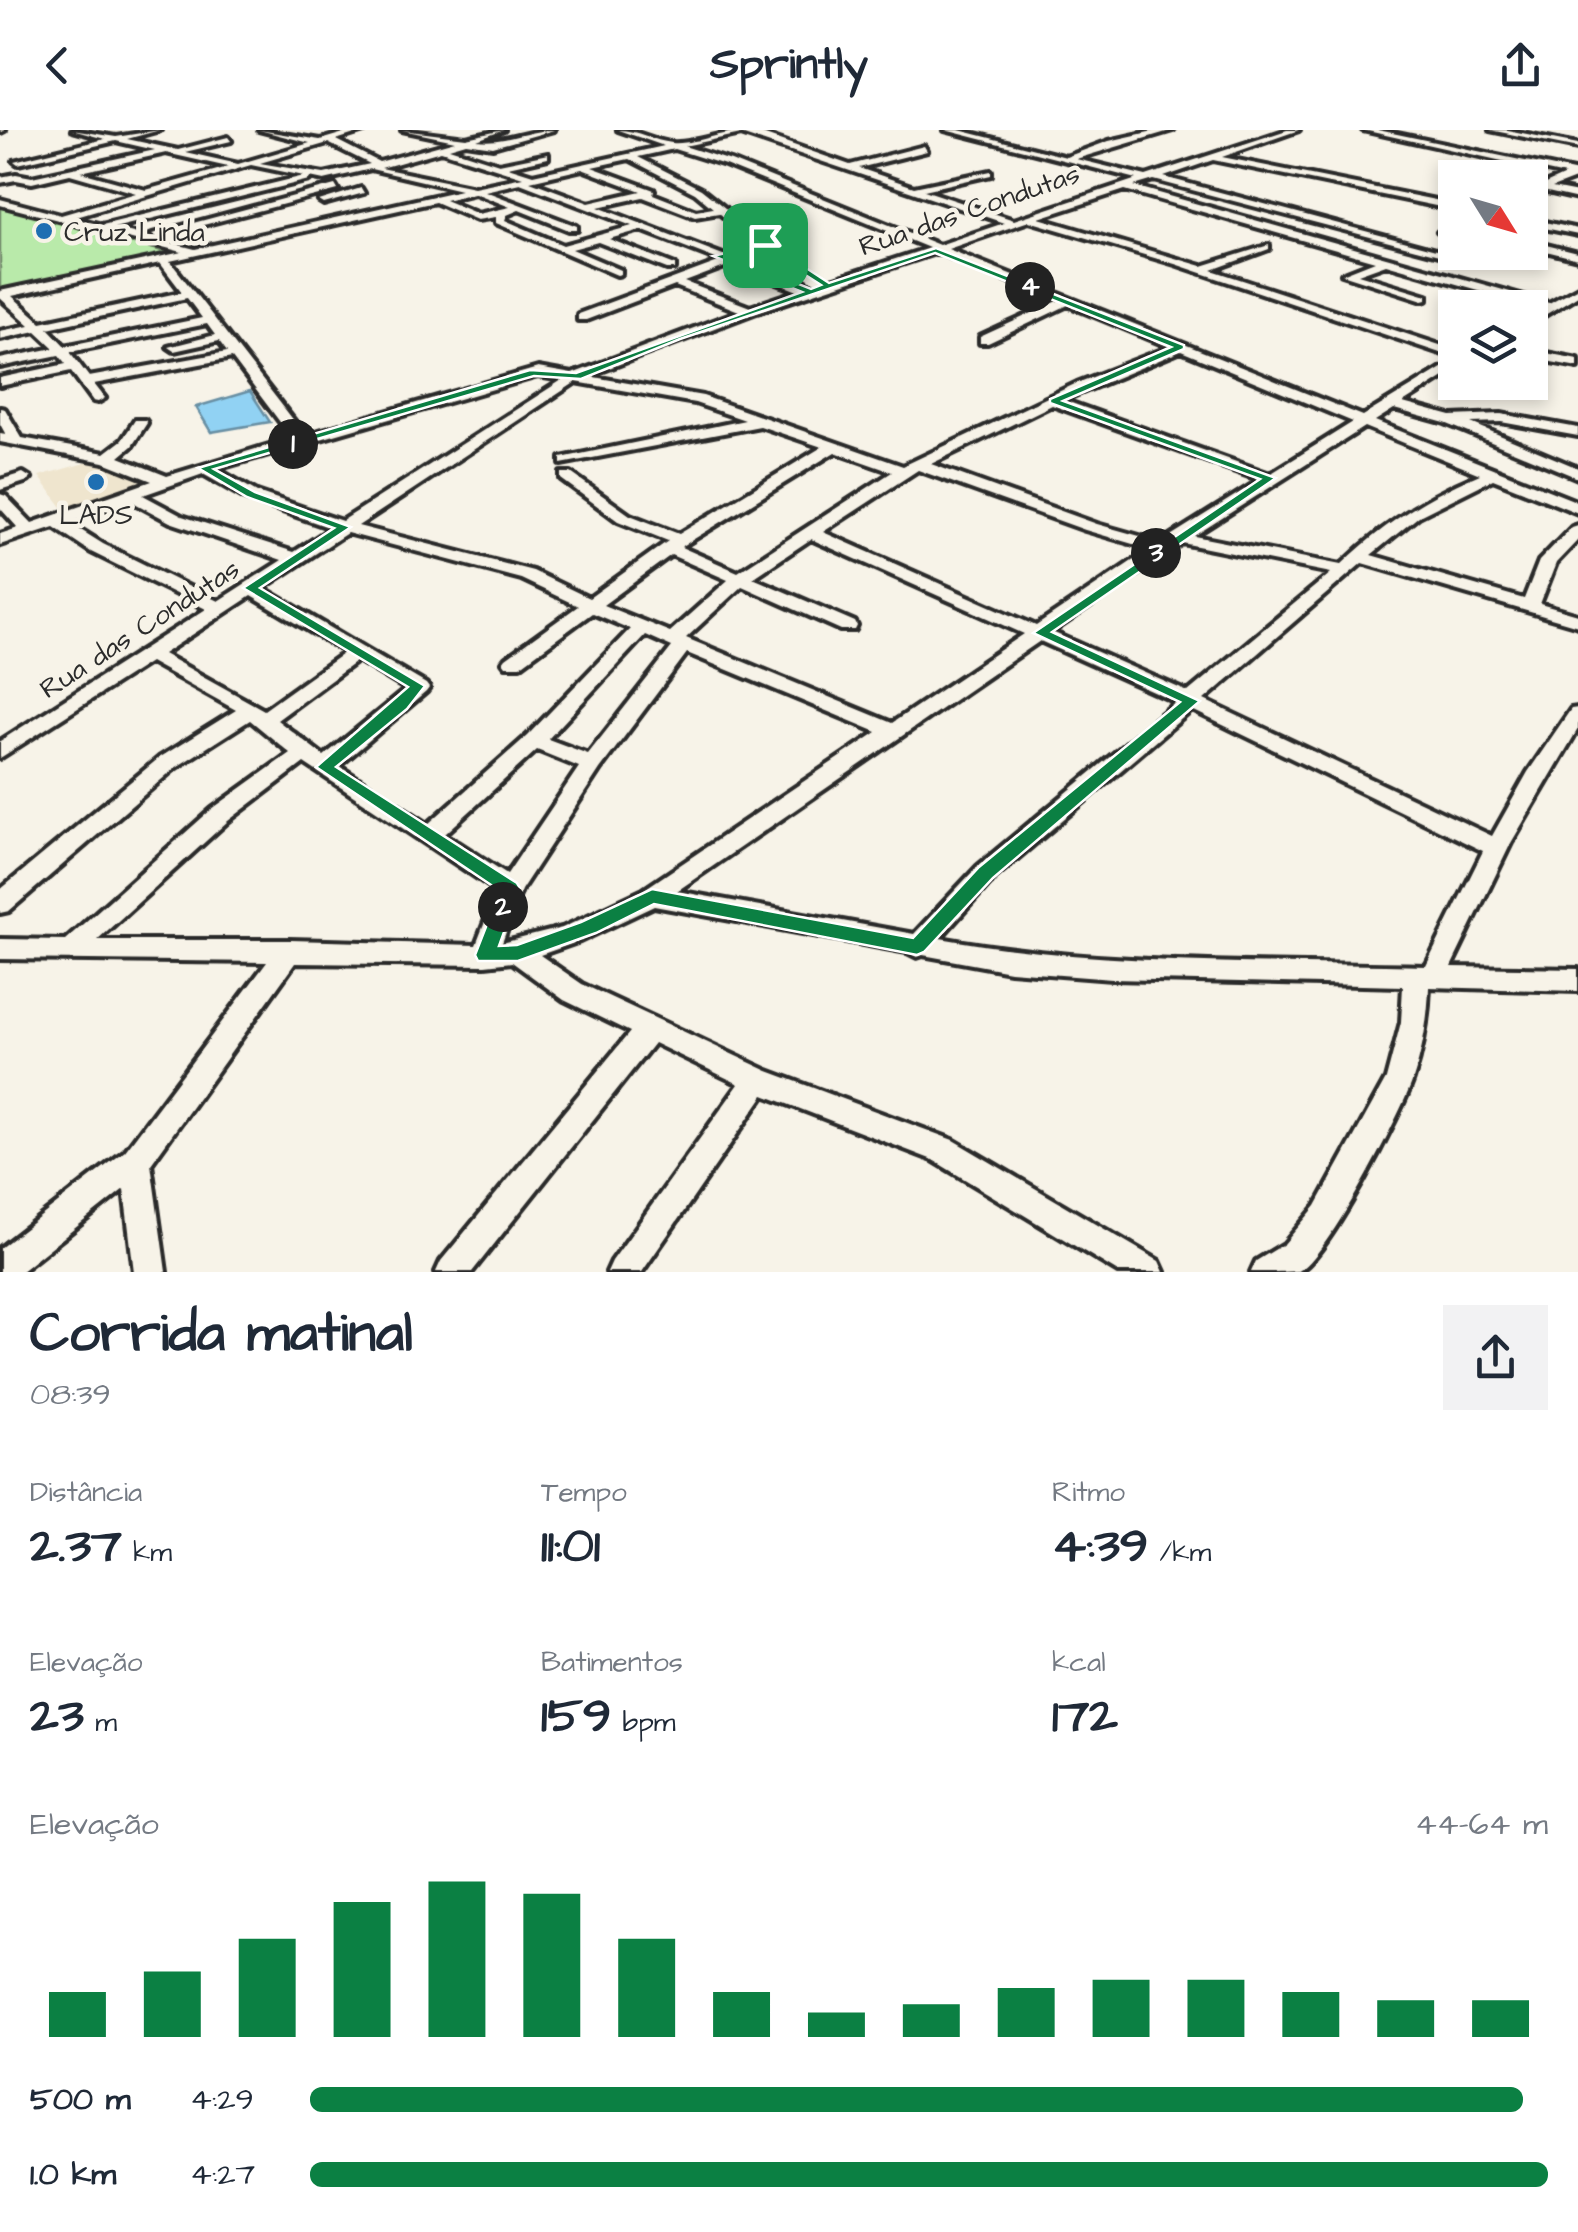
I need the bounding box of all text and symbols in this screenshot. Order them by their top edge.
text: Sprintly [710,34,868,96]
icon: back [30,38,85,93]
icon: share [1493,38,1548,93]
street label: Rua das Condutas [854,154,1085,267]
north arrow [1438,160,1548,270]
map controls [1438,160,1548,400]
pin [723,203,808,288]
place label: Cruz Linda [64,213,205,252]
icon: arrive [738,218,793,273]
marker: Cruz Linda [33,220,55,242]
pin: 4 [1005,262,1055,312]
text: 4 [1020,267,1040,306]
button: layers [1438,290,1548,400]
pin: 1 [268,419,318,469]
text: 1 [291,424,295,463]
marker: LADS [85,471,107,493]
place label: LADS [59,496,133,535]
pin: 3 [1131,528,1181,578]
text: 3 [1149,533,1163,572]
street label: Rua das Condutas [32,550,247,709]
pin: 2 [478,882,528,932]
text: 2 [495,887,511,926]
text: Corrida matinal [30,1296,413,1372]
button: share [1443,1305,1548,1410]
text: 08:39 [30,1372,111,1417]
text: Distância [30,1473,142,1512]
text: Tempo [541,1473,627,1512]
text: Ritmo [1052,1473,1125,1512]
text: 2.37 [30,1512,122,1581]
text: 11:01 [541,1512,600,1581]
text: 4:39 [1052,1512,1148,1581]
text: km [122,1533,172,1572]
text: /km [1148,1533,1211,1572]
text: Elevação [30,1643,143,1682]
text: Batimentos [541,1643,683,1682]
text: kcal [1052,1643,1106,1682]
text: 23 [30,1682,84,1751]
text: 159 [541,1682,611,1751]
text: 172 [1052,1682,1118,1751]
text: m [84,1703,117,1742]
text: bpm [611,1703,676,1742]
text: Elevação [30,1802,159,1847]
text: 44–64 m [1415,1802,1548,1847]
text: 500 m [30,2077,131,2122]
text: 4:29 [190,2077,254,2122]
text: 1.0 km [30,2152,116,2197]
text: 4:27 [190,2152,255,2197]

